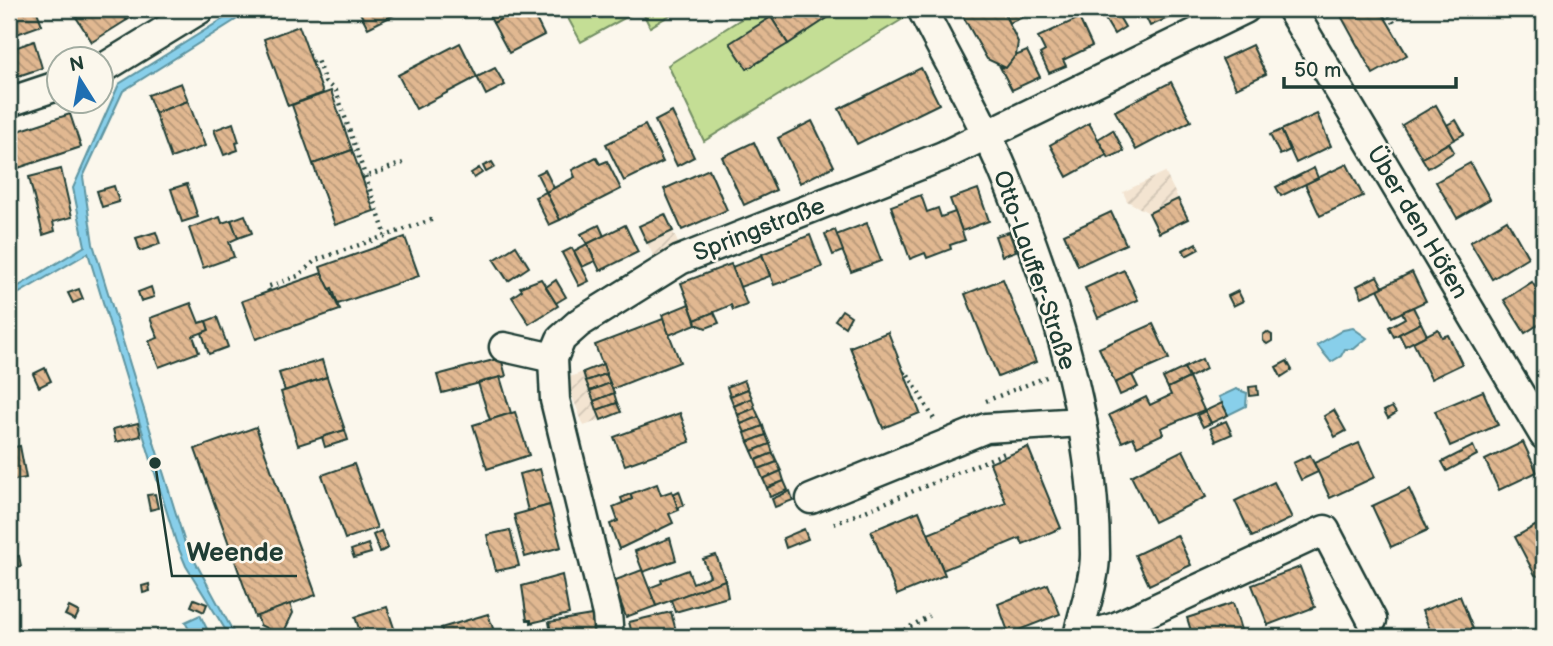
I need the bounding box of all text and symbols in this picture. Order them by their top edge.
north arrow [46,46,116,116]
scale bar [1284,46,1455,90]
text: N [68,52,86,77]
text: 50 m [1294,58,1341,83]
street label: Über den Höfen [1361,141,1475,304]
street label: Otto-Lauffer-Straße [987,167,1082,374]
street label: Springstraße [689,191,829,268]
callout: Weende [172,529,297,576]
text: Weende [186,538,284,569]

